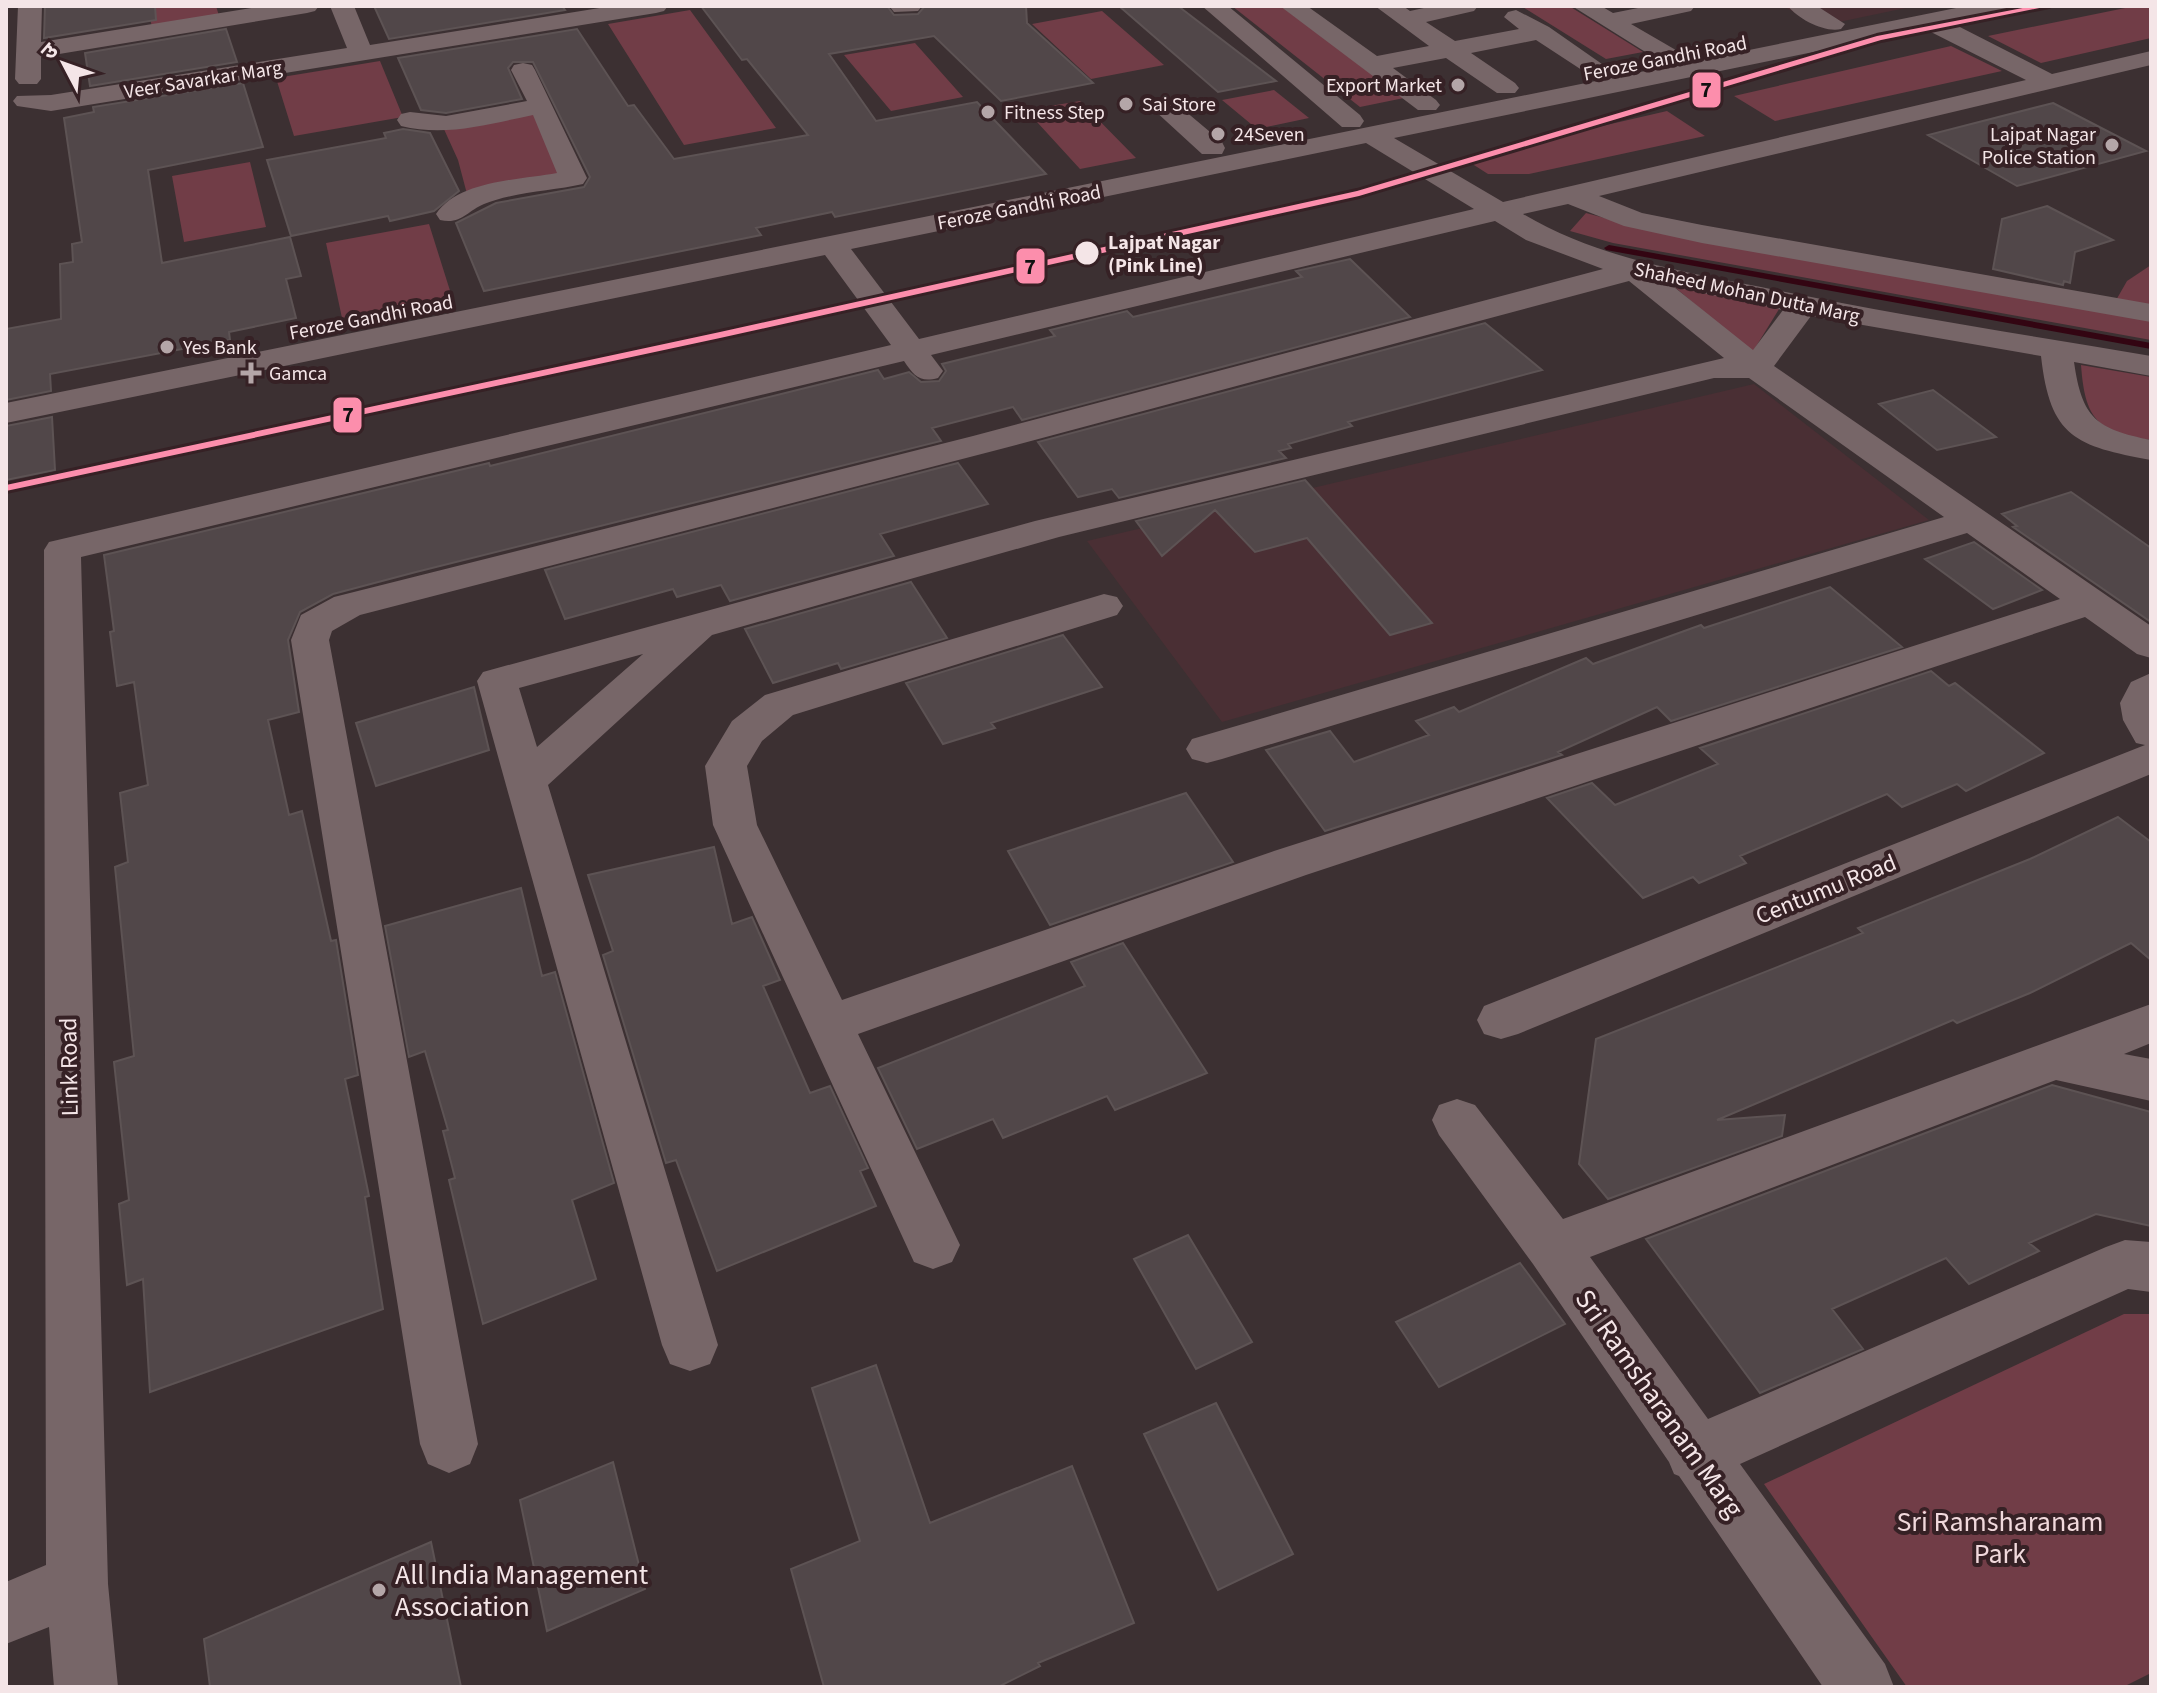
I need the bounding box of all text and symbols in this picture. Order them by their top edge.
north arrow [24,24,104,104]
street label: Feroze Gandhi Road [1581,29,1750,89]
text: उ [33,35,67,67]
street label: Veer Savarkar Marg [122,54,284,106]
line badge: 7 [1691,71,1722,109]
place label: Export Market [1326,72,1442,100]
text: 7 [1700,74,1712,106]
marker: Export Market [1449,76,1467,94]
place label: Sai Store [1142,91,1216,119]
marker: Sai Store [1117,95,1135,113]
place label: Fitness Step [1004,99,1105,127]
marker: Fitness Step [979,103,997,121]
place label: 24Seven [1234,121,1305,149]
place label: Lajpat Nagar Police Station [1982,121,2096,172]
marker: 24Seven [1209,125,1227,143]
marker: Lajpat Nagar Police Station [2103,136,2121,154]
street label: Feroze Gandhi Road [935,178,1104,238]
place label: Lajpat Nagar (Pink Line) [1108,229,1220,280]
marker: Lajpat Nagar (Pink Line) [1073,239,1101,267]
line badge: 7 [1015,247,1046,285]
text: 7 [1024,251,1036,283]
street label: Shaheed Mohan Dutta Marg [1631,255,1862,331]
street label: Feroze Gandhi Road [287,288,456,348]
place label: Yes Bank [182,334,257,362]
marker: Yes Bank [158,338,176,356]
place label: Gamca [269,360,327,388]
marker: Gamca [240,362,262,384]
line badge: 7 [332,396,363,434]
text: 7 [342,399,354,431]
street label: Centumu Road [1750,845,1902,934]
street label: Link Road [51,1017,88,1117]
street label: Sri Ramsharanam Marg [1565,1281,1753,1526]
park label: Sri Ramsharanam Park [1896,1502,2104,1574]
place label: All India Management Association [395,1555,649,1627]
marker: All India Management Association [370,1581,388,1599]

